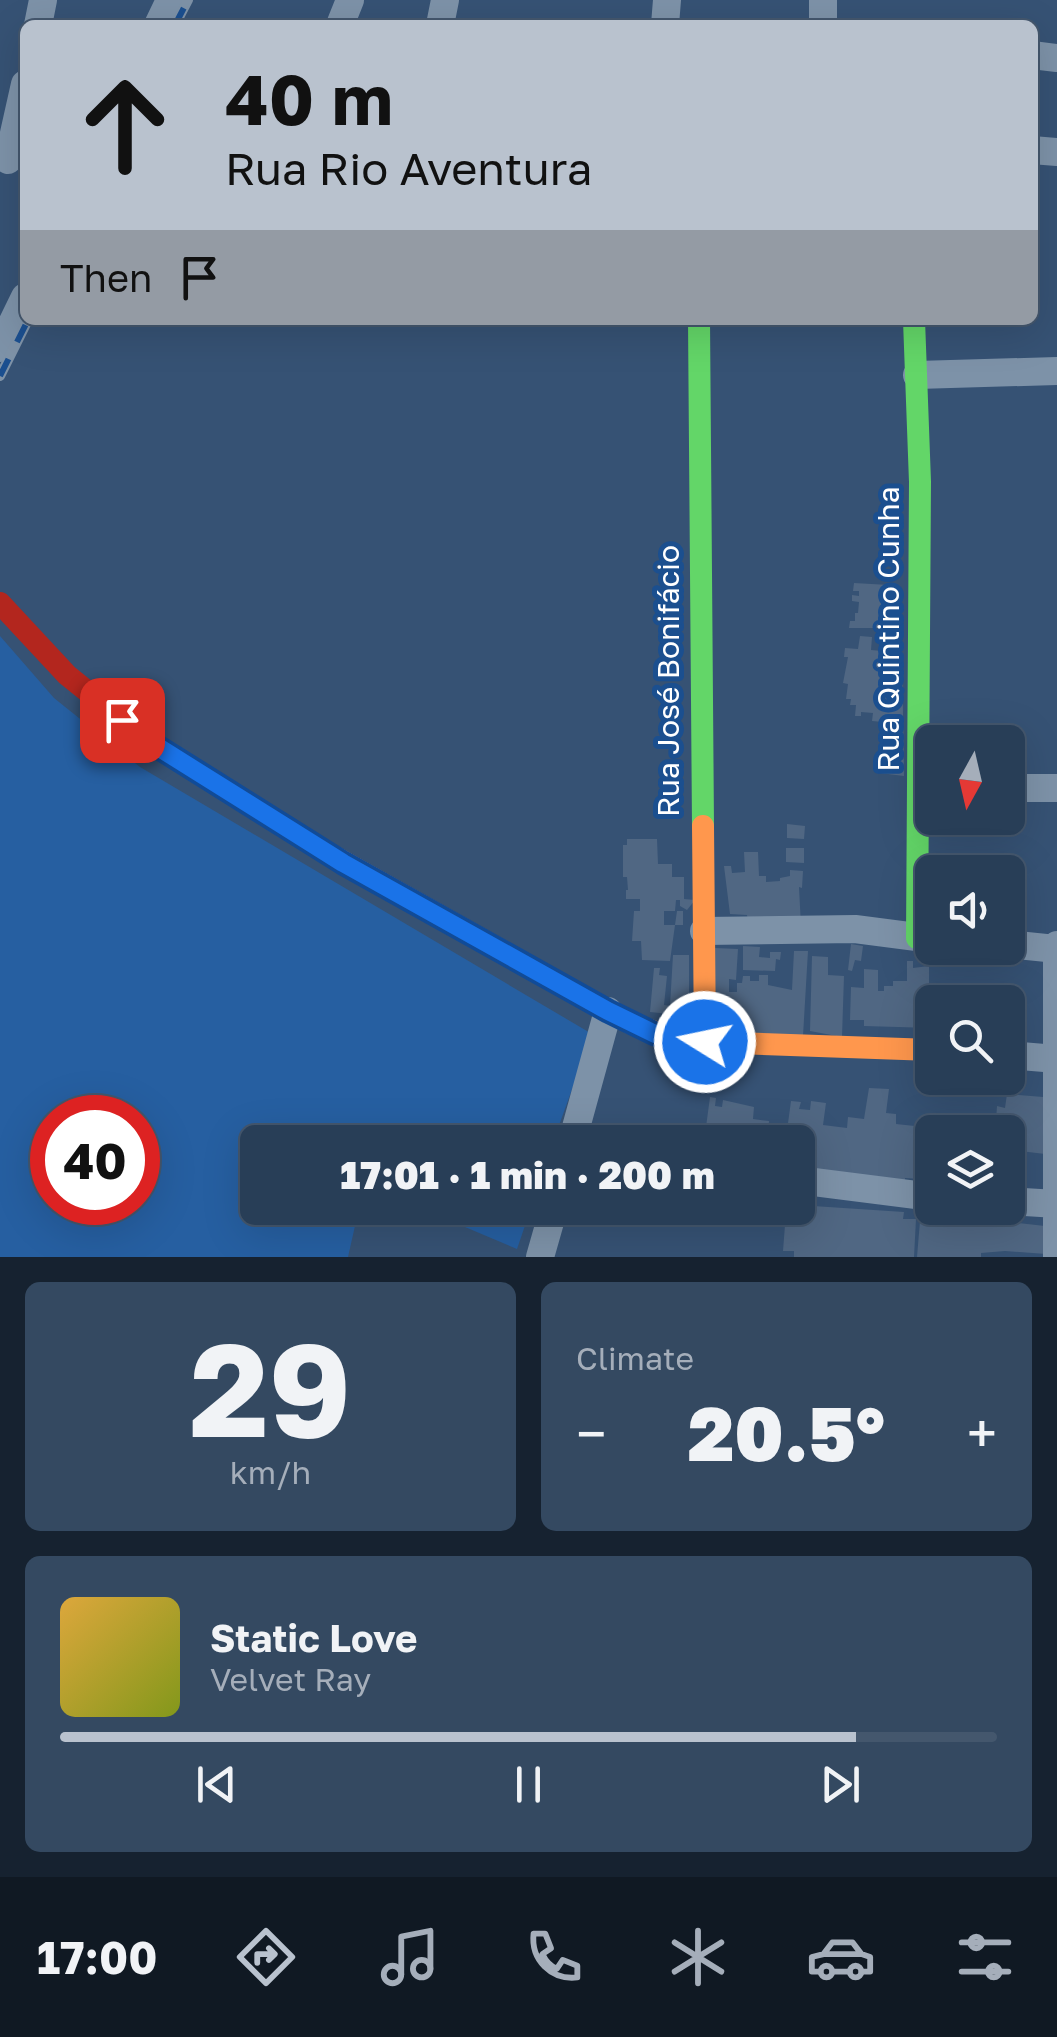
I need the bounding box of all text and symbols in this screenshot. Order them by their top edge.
text: 40 m [225,56,393,140]
icon: ahead [60,60,190,190]
text: Rua Rio Aventura [225,141,592,195]
icon: arrive [172,250,227,305]
text: Then [60,255,152,300]
street label: Rua Quintino Cunha [870,486,906,772]
street label: Rua José Bonifácio [650,545,686,817]
pin [80,678,165,763]
icon: arrive [95,693,150,748]
north arrow [915,725,1025,835]
map controls [915,725,1025,1225]
button: sound [915,855,1025,965]
button: search [915,985,1025,1095]
position arrow [653,990,757,1094]
speed limit sign: 40 [30,1095,160,1225]
button: layers [915,1115,1025,1225]
text: 17:01 · 1 min · 200 m [340,1152,715,1197]
text: 29 [190,1310,351,1466]
text: Climate [576,1339,694,1377]
text: 20.5° [688,1387,885,1478]
text: − [576,1400,606,1466]
text: + [967,1400,997,1466]
text: km/h [230,1453,311,1491]
text: Static Love [210,1615,417,1660]
text: Velvet Ray [210,1660,371,1698]
icon: previous [189,1757,244,1812]
icon: pause [501,1757,556,1812]
icon: next [813,1757,868,1812]
icon: directions [231,1922,301,1992]
icon: music [375,1922,445,1992]
icon: phone [519,1922,589,1992]
icon: climate [663,1922,733,1992]
icon: car [806,1922,876,1992]
icon: filters [950,1922,1020,1992]
text: 17:00 [37,1930,157,1984]

